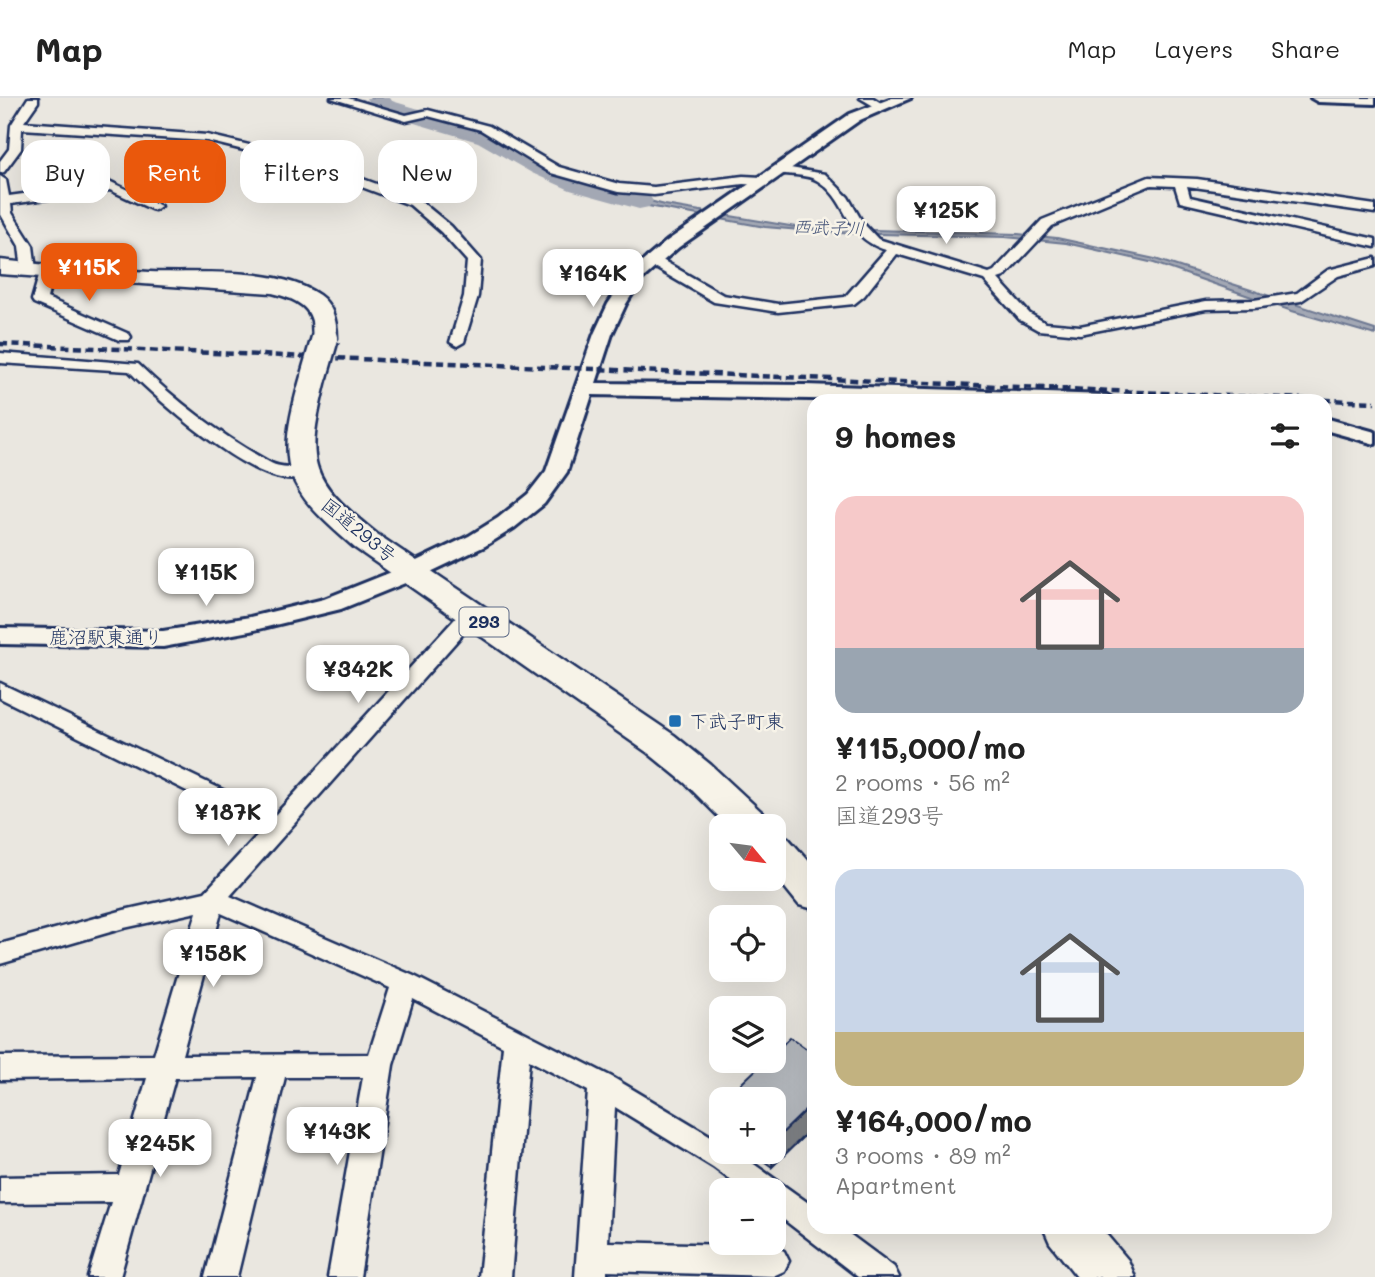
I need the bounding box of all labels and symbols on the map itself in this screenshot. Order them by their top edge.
pin: ¥125K [897,186,995,246]
water label: 西武子川 [793,214,865,240]
pin: ¥115K [40,244,138,303]
pin: ¥164K [544,250,642,309]
street label: 国道293号 [316,492,402,568]
pin: ¥115K [157,548,255,608]
road number: 293 [460,608,508,636]
street label: 鹿沼駅東通り [49,624,163,649]
pin: ¥342K [309,646,407,705]
place label: 下武子町東 [689,708,784,733]
marker: 下武子町東 [667,713,683,729]
pin: ¥187K [179,788,277,848]
north arrow [709,814,786,891]
pin: ¥158K [164,930,262,989]
pin: ¥143K [288,1108,386,1167]
pin: ¥245K [111,1119,209,1179]

